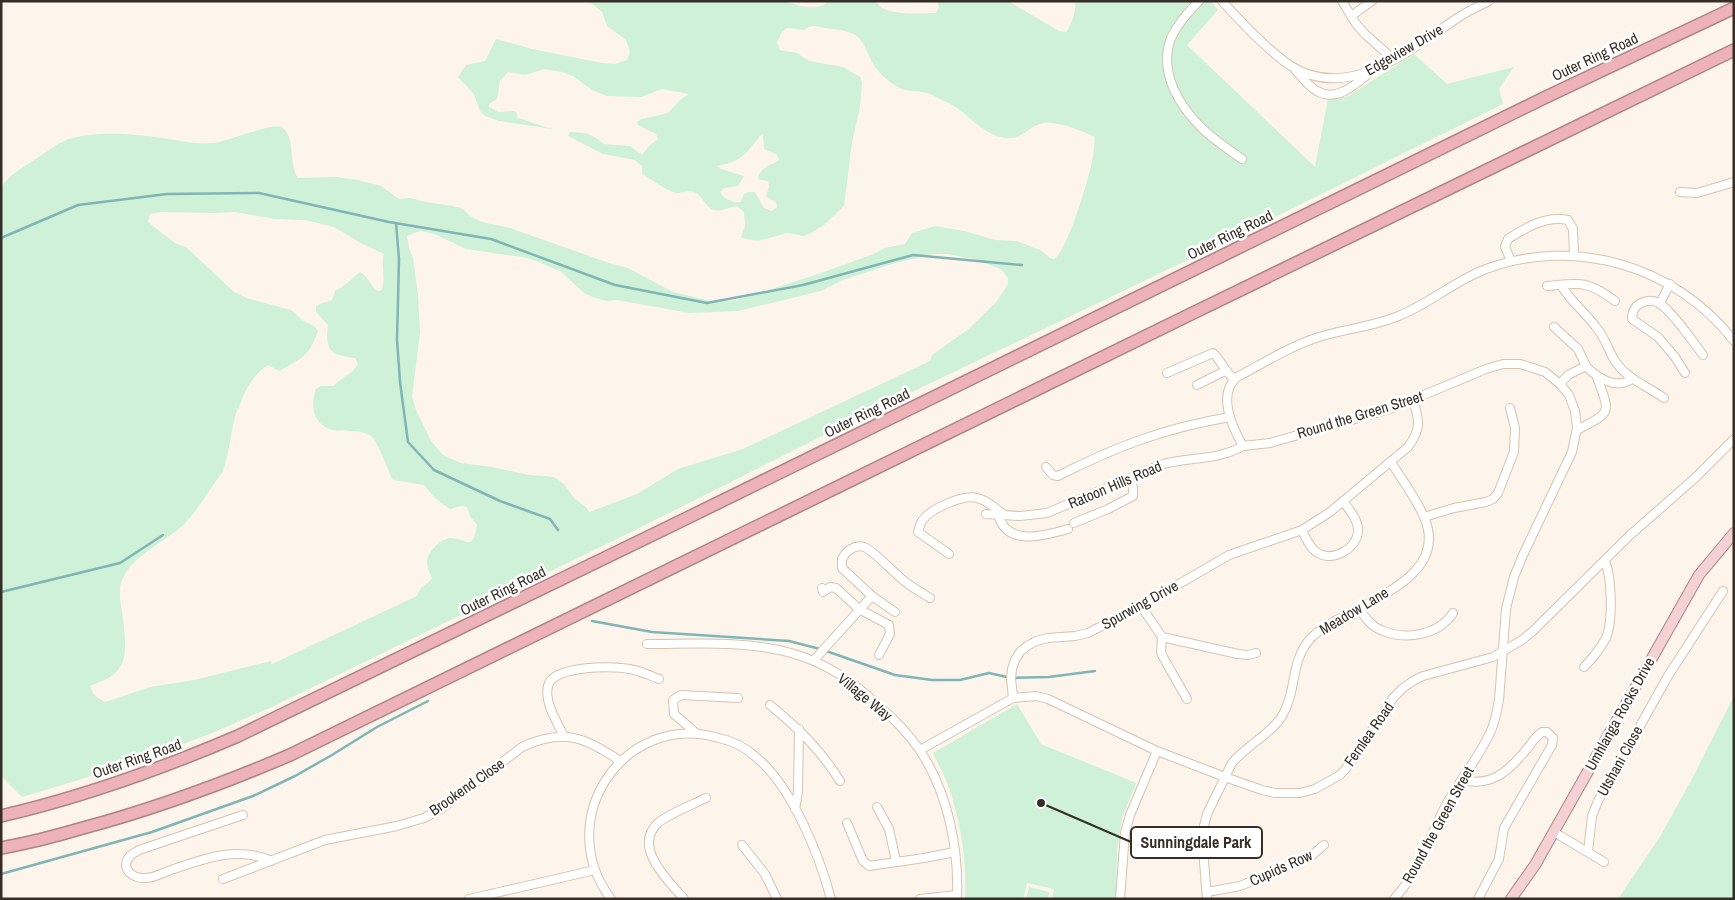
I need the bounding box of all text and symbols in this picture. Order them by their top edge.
street label: Edgeview Drive [1361,19,1447,80]
street label: Outer Ring Road [1548,27,1641,86]
street label: Outer Ring Road [1183,205,1276,264]
street label: Outer Ring Road [820,383,913,442]
street label: Round the Green Street [1294,385,1426,444]
street label: Ratoon Hills Road [1065,455,1165,514]
street label: Outer Ring Road [456,561,549,620]
street label: Spurwing Drive [1098,575,1182,634]
street label: Meadow Lane [1315,582,1392,639]
street label: Umhlanga Rocks Drive [1580,653,1659,774]
street label: Village Way [833,668,898,726]
street label: Fernlea Road [1339,697,1398,770]
street label: Utshani Close [1592,722,1648,800]
street label: Outer Ring Road [89,733,184,784]
street label: Brookend Close [425,753,509,820]
street label: Round the Green Street [1397,762,1479,887]
callout: Sunningdale Park [1131,827,1262,858]
text: Sunningdale Park [1141,831,1252,853]
street label: Cupids Row [1246,844,1316,891]

